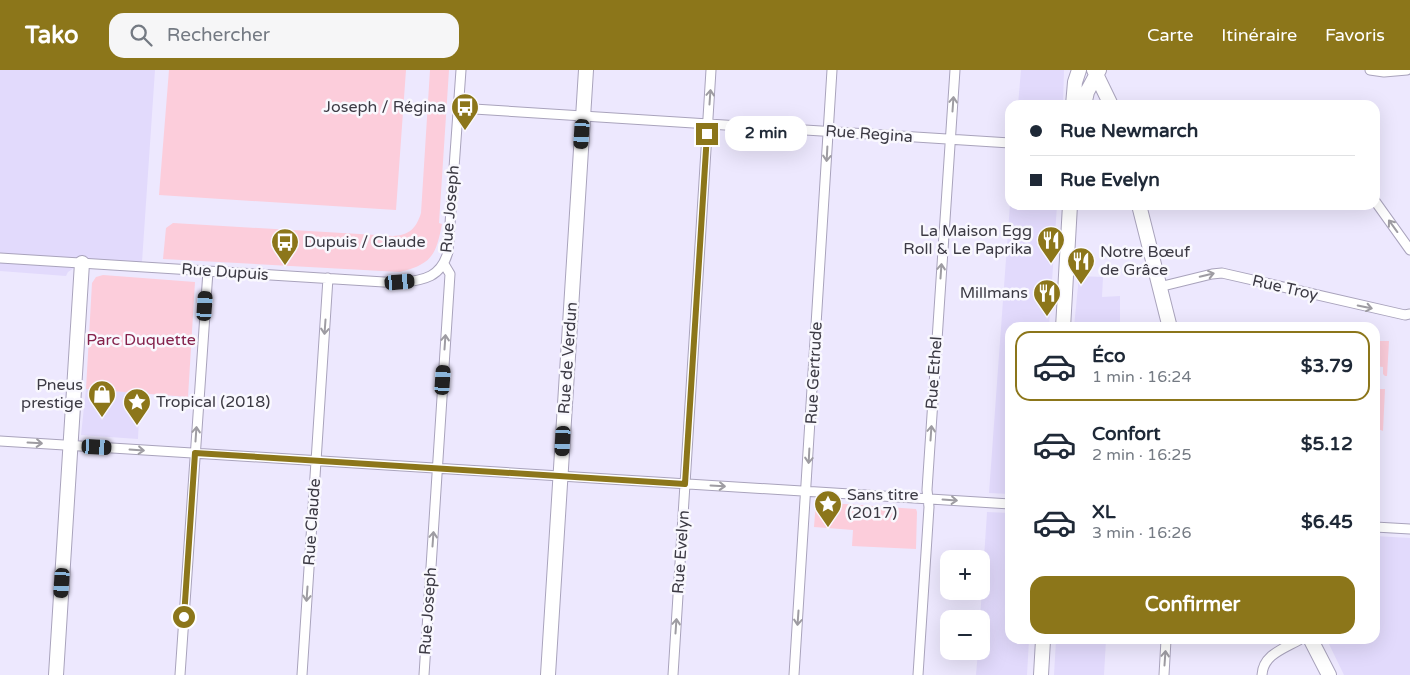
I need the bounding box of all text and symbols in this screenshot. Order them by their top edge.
search box [109,13,459,58]
text: Tako [25,21,79,50]
icon: search [127,21,155,49]
text: Rechercher [167,24,270,46]
text: Carte [1147,24,1193,46]
text: Itinéraire [1221,24,1297,46]
text: Favoris [1325,24,1385,46]
one-way arrow [705,90,714,106]
bus stop icon: Joseph / Régina [450,92,480,131]
place label: Joseph / Régina [324,97,446,117]
one-way arrow [948,97,957,113]
callout: 2 min [724,116,807,152]
car [573,119,590,149]
text: Rue Newmarch [1060,120,1198,142]
street label: Rue Regina [825,121,913,147]
route end [696,123,718,145]
text: 2 min [745,123,787,143]
one-way arrow [823,145,832,161]
street label: Rue Joseph [436,164,464,254]
text: Rue Evelyn [1060,169,1160,191]
one-way arrow [1387,219,1398,233]
place label: La Maison Egg Roll & Le Paprika [903,221,1032,259]
restaurant icon: La Maison Egg Roll & Le Paprika [1036,225,1066,264]
bus stop icon: Dupuis / Claude [270,227,300,266]
place label: Dupuis / Claude [304,232,425,252]
place label: Notre Bœuf de Grâce [1100,242,1191,280]
restaurant icon: Notre Bœuf de Grâce [1066,246,1096,285]
street label: Rue Dupuis [181,259,269,285]
one-way arrow [936,263,946,279]
one-way arrow [1198,270,1214,279]
street label: Rue Troy [1250,271,1320,305]
car [384,273,415,291]
restaurant icon: Millmans [1032,278,1062,317]
place label: Millmans [960,283,1028,303]
car [196,291,213,321]
street label: Rue de Verdun [554,301,582,415]
one-way arrow [1357,302,1373,312]
one-way arrow [320,319,329,335]
street label: Rue Gertrude [801,321,827,425]
park label: Parc Duquette [86,330,196,350]
one-way arrow [441,334,450,350]
street label: Rue Ethel [921,336,947,410]
icon: car [1032,344,1077,389]
text: Éco [1092,345,1125,367]
text: $3.79 [1301,355,1353,377]
car [434,365,451,395]
text: 1 min · 16:24 [1092,367,1191,387]
place label: Pneus prestige [21,375,83,413]
shop icon: Pneus prestige [87,379,117,418]
place icon: Tropical (2018) [122,387,152,426]
place label: Tropical (2018) [156,392,270,412]
icon: car [1032,422,1077,467]
text: Confort [1092,423,1161,445]
one-way arrow [926,425,935,441]
car [554,426,571,456]
one-way arrow [192,427,201,443]
text: $5.12 [1301,433,1353,455]
one-way arrow [27,439,43,448]
car [81,439,112,455]
one-way arrow [128,445,144,454]
text: 2 min · 16:25 [1092,445,1191,465]
one-way arrow [804,447,813,463]
street label: Rue Claude [299,478,325,566]
one-way arrow [710,481,726,490]
place label: Sans titre (2017) [847,485,919,523]
place icon: Sans titre (2017) [813,489,843,528]
one-way arrow [942,496,958,505]
icon: car [1032,500,1077,545]
text: XL [1092,501,1116,523]
street label: Rue Evelyn [668,509,694,595]
text: $6.45 [1301,511,1353,533]
text: 3 min · 16:26 [1092,523,1191,543]
one-way arrow [428,531,437,547]
map controls [940,550,990,660]
button: + [940,550,990,600]
street label: Rue Joseph [415,566,441,656]
car [53,568,70,598]
button: Confirmer [1030,576,1355,634]
one-way arrow [302,586,312,602]
route start [173,606,195,628]
one-way arrow [793,609,803,625]
button: − [940,610,990,660]
one-way arrow [672,619,681,635]
one-way arrow [1161,650,1170,666]

